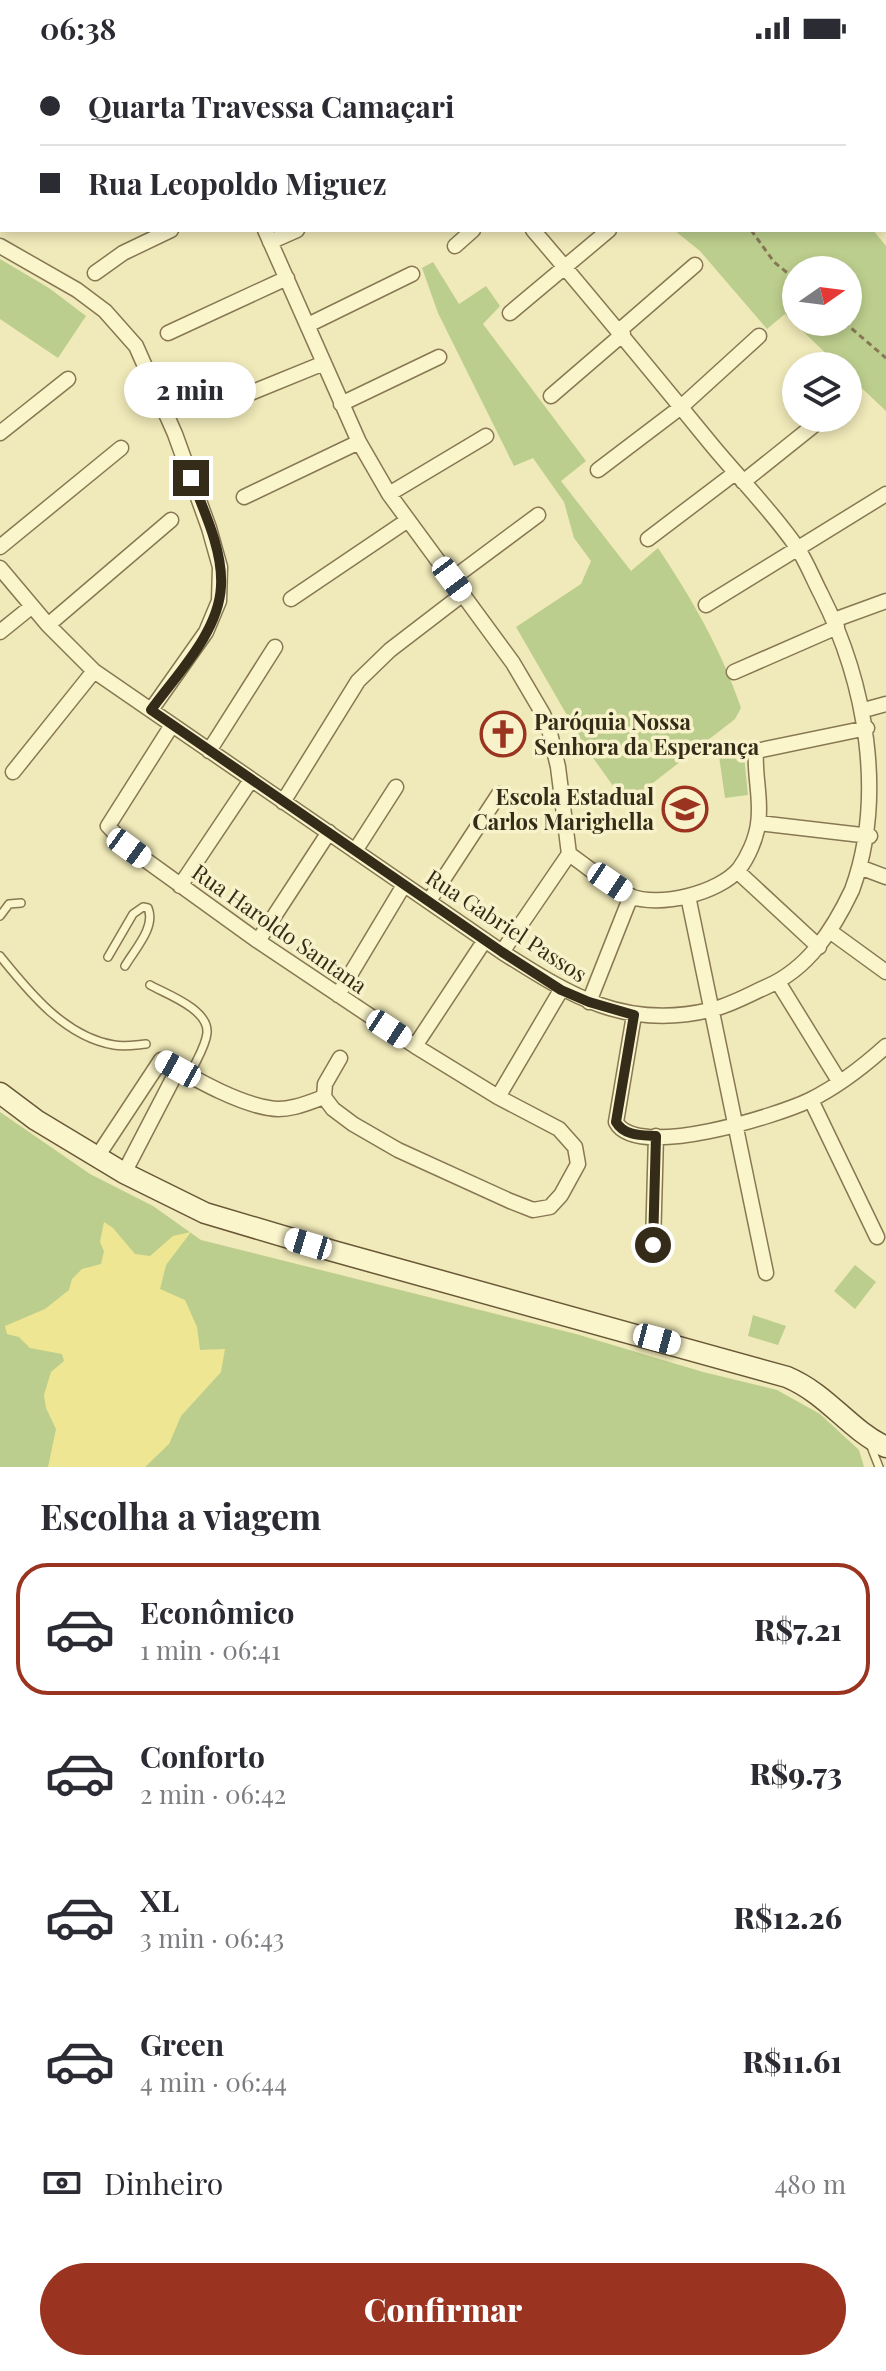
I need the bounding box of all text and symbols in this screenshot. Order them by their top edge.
text: 06:38 [40,8,116,48]
text: Quarta Travessa Camaçari [88,86,454,126]
text: Rua Leopoldo Miguez [88,163,387,203]
north arrow [782,256,862,336]
map controls [782,256,862,432]
button: layers [782,352,862,432]
callout: 2 min [125,362,257,418]
text: 2 min [156,372,224,407]
route end [173,460,209,496]
car [428,553,476,605]
place label: Paróquia Nossa Senhora da Esperança [534,706,760,761]
church icon: Paróquia Nossa Senhora da Esperança [479,710,527,758]
place label: Escola Estadual Carlos Marighella [472,781,655,836]
school or university icon: Escola Estadual Carlos Marighella [661,785,709,833]
car [103,824,155,872]
street label: Rua Haroldo Santana [187,856,373,1000]
car [583,859,637,905]
street label: Rua Gabriel Passos [421,862,593,988]
car [362,1006,416,1052]
car [151,1047,205,1091]
car [282,1226,334,1262]
route start [635,1227,671,1263]
car [631,1321,683,1357]
text: Escolha a viagem [40,1491,321,1539]
text: Econômico [140,1592,295,1632]
icon: car [44,1593,116,1665]
text: R$7.21 [754,1609,842,1649]
text: 1 min · 06:41 [140,1632,281,1667]
text: Conforto [140,1736,265,1776]
icon: car [44,1737,116,1809]
text: R$9.73 [749,1753,842,1793]
text: 2 min · 06:42 [140,1776,286,1811]
text: XL [140,1880,179,1920]
icon: car [44,1881,116,1953]
text: R$12.26 [734,1897,842,1937]
text: 3 min · 06:43 [140,1920,284,1955]
text: Green [140,2024,224,2064]
icon: car [44,2025,116,2097]
text: R$11.61 [743,2041,842,2081]
text: 4 min · 06:44 [140,2064,287,2099]
icon: cash [40,2161,84,2205]
text: Dinheiro [104,2163,223,2203]
text: 480 m [774,2166,846,2201]
button: Confirmar [40,2263,846,2355]

